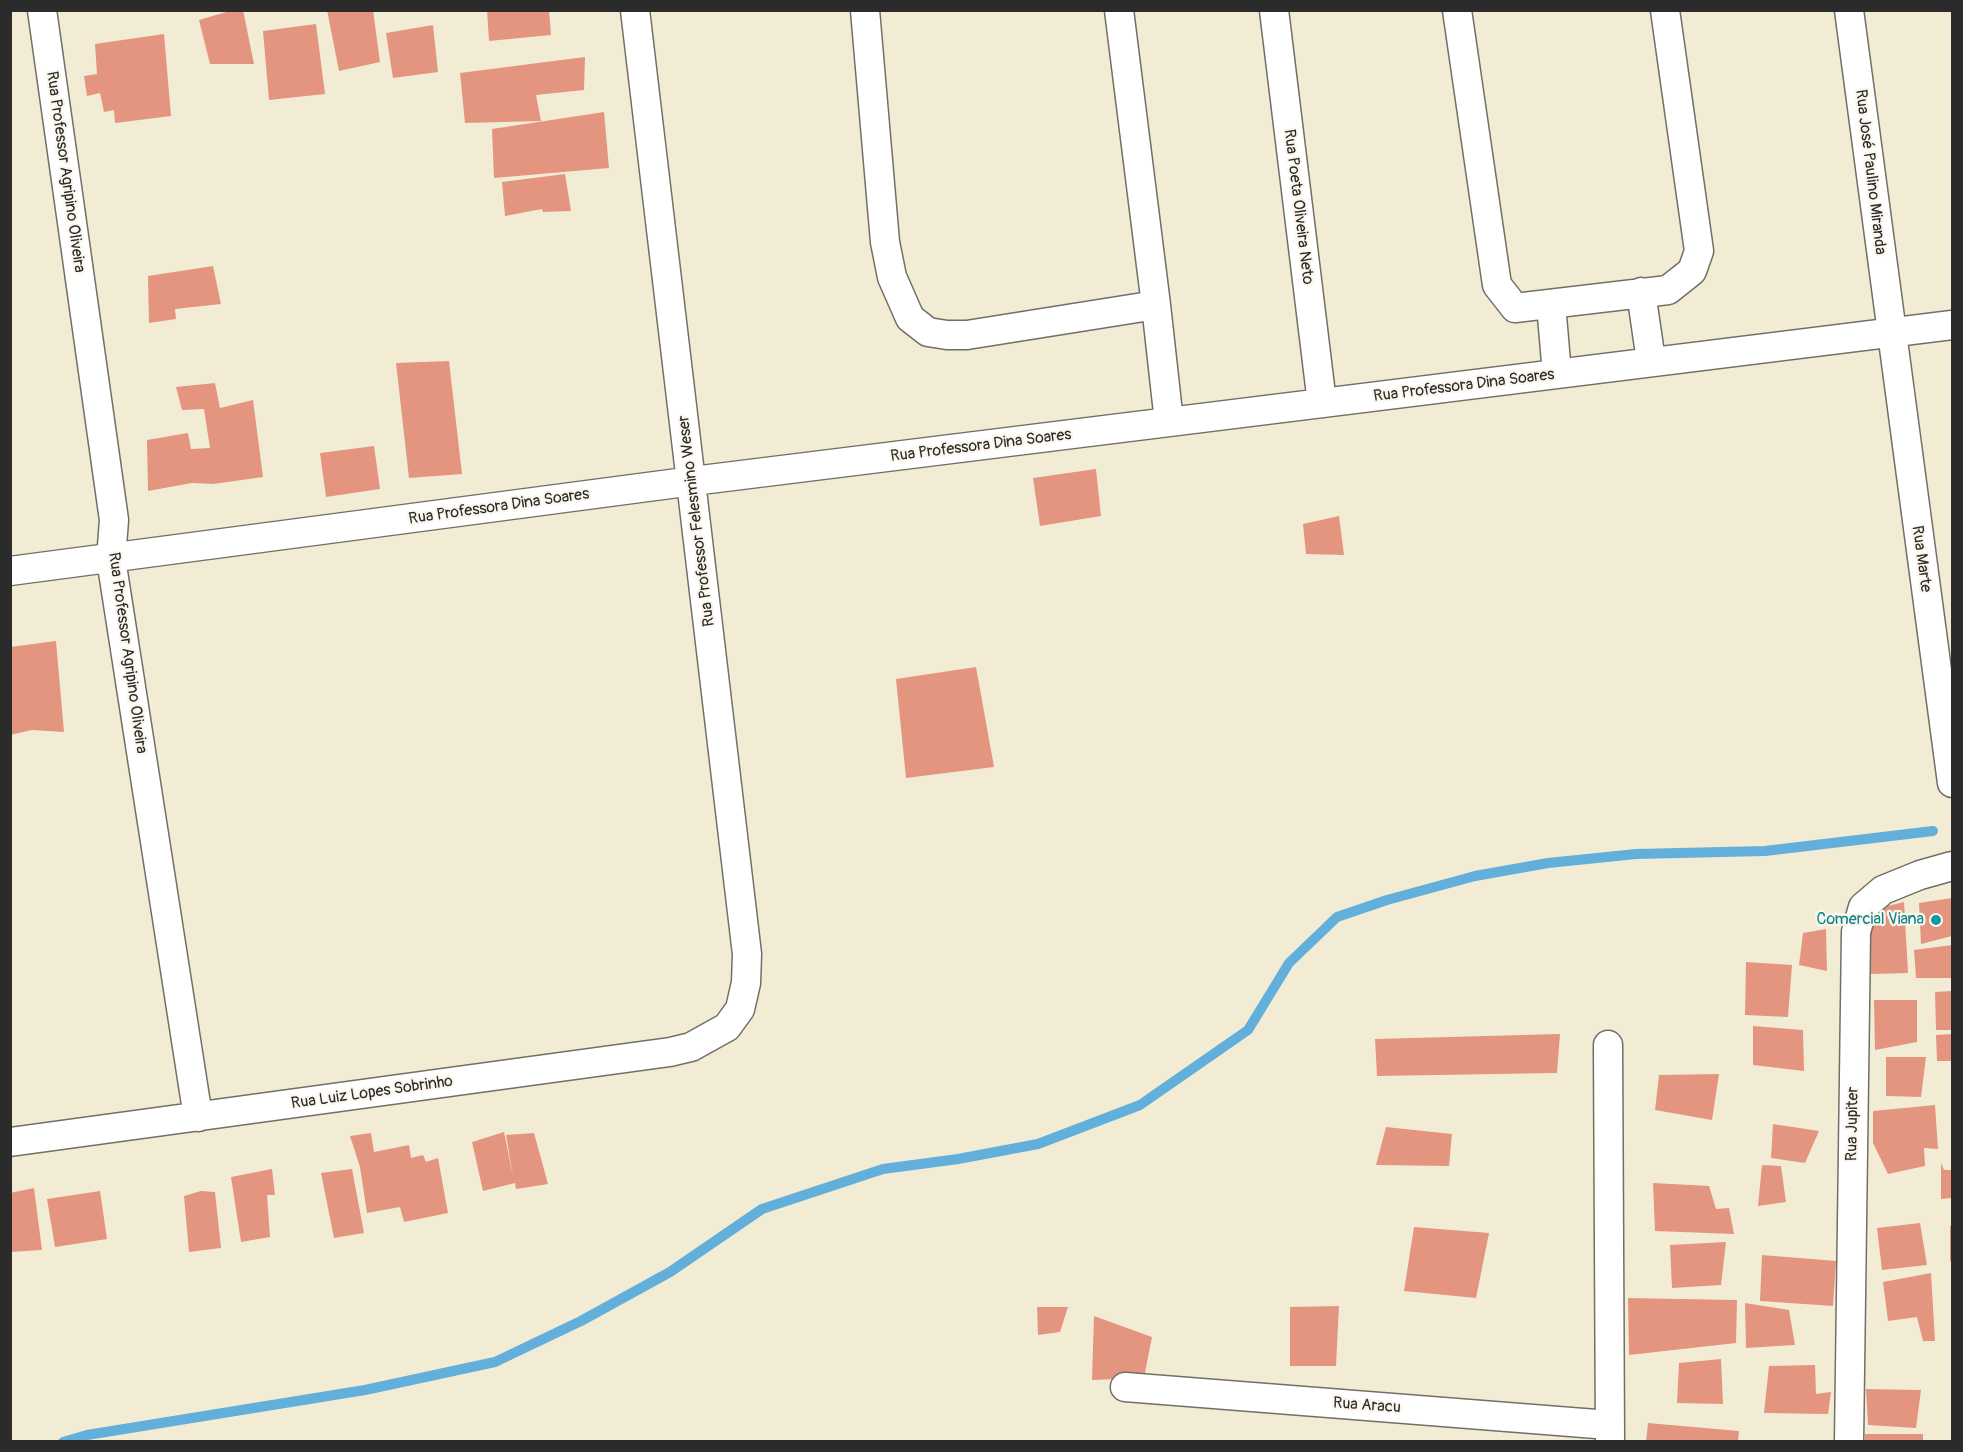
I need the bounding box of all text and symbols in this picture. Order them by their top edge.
street label: Rua Professor Agripino Oliveira [41,70,89,274]
street label: Rua José Paulino Miranda [1850,88,1890,256]
street label: Rua Poeta Oliveira Neto [1279,128,1317,286]
street label: Rua Professora Dina Soares [1372,365,1556,407]
street label: Rua Professor Felesmino Weser [675,414,719,628]
street label: Rua Professora Dina Soares [889,425,1073,467]
street label: Rua Professora Dina Soares [407,485,591,529]
street label: Rua Marte [1907,524,1935,594]
street label: Rua Professor Agripino Oliveira [103,551,151,755]
place label: Comercial Viana [1817,910,1924,930]
marker: Comercial Viana [1929,913,1943,927]
street label: Rua Luiz Lopes Sobrinho [290,1072,454,1114]
street label: Rua Jupiter [1843,1087,1863,1161]
street label: Rua Aracu [1332,1394,1402,1418]

